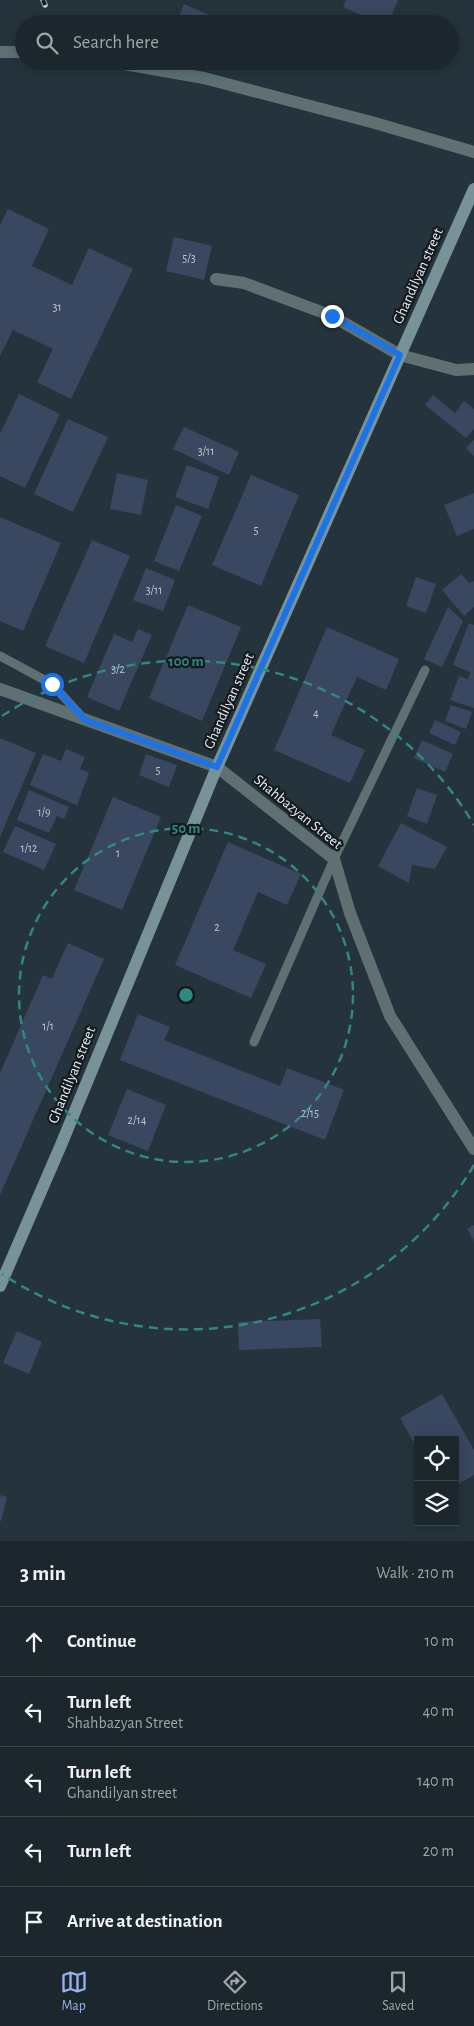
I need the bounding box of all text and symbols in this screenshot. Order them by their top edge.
search box [15,15,459,70]
icon: search [33,29,61,57]
text: Search here [73,33,159,52]
street label: Ghandilyan street [390,226,446,326]
house number: 5/3 [182,252,196,264]
house number: 31 [52,301,62,313]
route end [321,305,344,328]
house number: 3/11 [198,445,214,457]
house number: 5 [253,524,259,536]
house number: 3/11 [146,584,162,596]
street label: Ghandilyan street [201,651,257,751]
text: 100 m [168,654,204,669]
house number: 3/2 [111,663,125,675]
route start [41,673,64,696]
house number: 4 [313,707,319,719]
house number: 5 [155,764,161,776]
street label: Shahbazyan Street [251,772,345,852]
house number: 1/9 [37,806,51,818]
text: 50 m [172,821,200,836]
house number: 1/12 [20,842,38,854]
house number: 1 [116,847,120,859]
house number: 2 [214,921,220,933]
centre of rings [177,986,195,1004]
house number: 1/1 [42,1020,54,1032]
street label: Ghandilyan street [46,1024,98,1126]
house number: 2/15 [301,1107,319,1119]
house number: 2/14 [128,1114,147,1126]
map controls [414,1436,459,1526]
button: locate [414,1436,459,1481]
button: layers [414,1481,459,1526]
text: 3 min [20,1563,66,1584]
text: Walk · 210 m [376,1565,454,1581]
icon: ahead [20,1628,48,1656]
text: Continue [67,1632,136,1651]
text: 10 m [425,1633,454,1649]
text: Turn left [67,1693,131,1712]
icon: left [20,1698,48,1726]
text: 40 m [422,1703,454,1719]
text: Shahbazyan Street [67,1715,183,1731]
text: Turn left [67,1763,131,1782]
icon: left [20,1768,48,1796]
text: 140 m [417,1773,454,1789]
text: Ghandilyan street [67,1785,177,1801]
icon: left [20,1838,48,1866]
text: Turn left [67,1842,131,1861]
text: 20 m [423,1843,454,1859]
icon: arrive [20,1908,48,1936]
text: Arrive at destination [67,1912,223,1931]
tab: Map [60,1968,88,2015]
tab: Directions [207,1968,263,2015]
tab: Saved [382,1968,414,2015]

